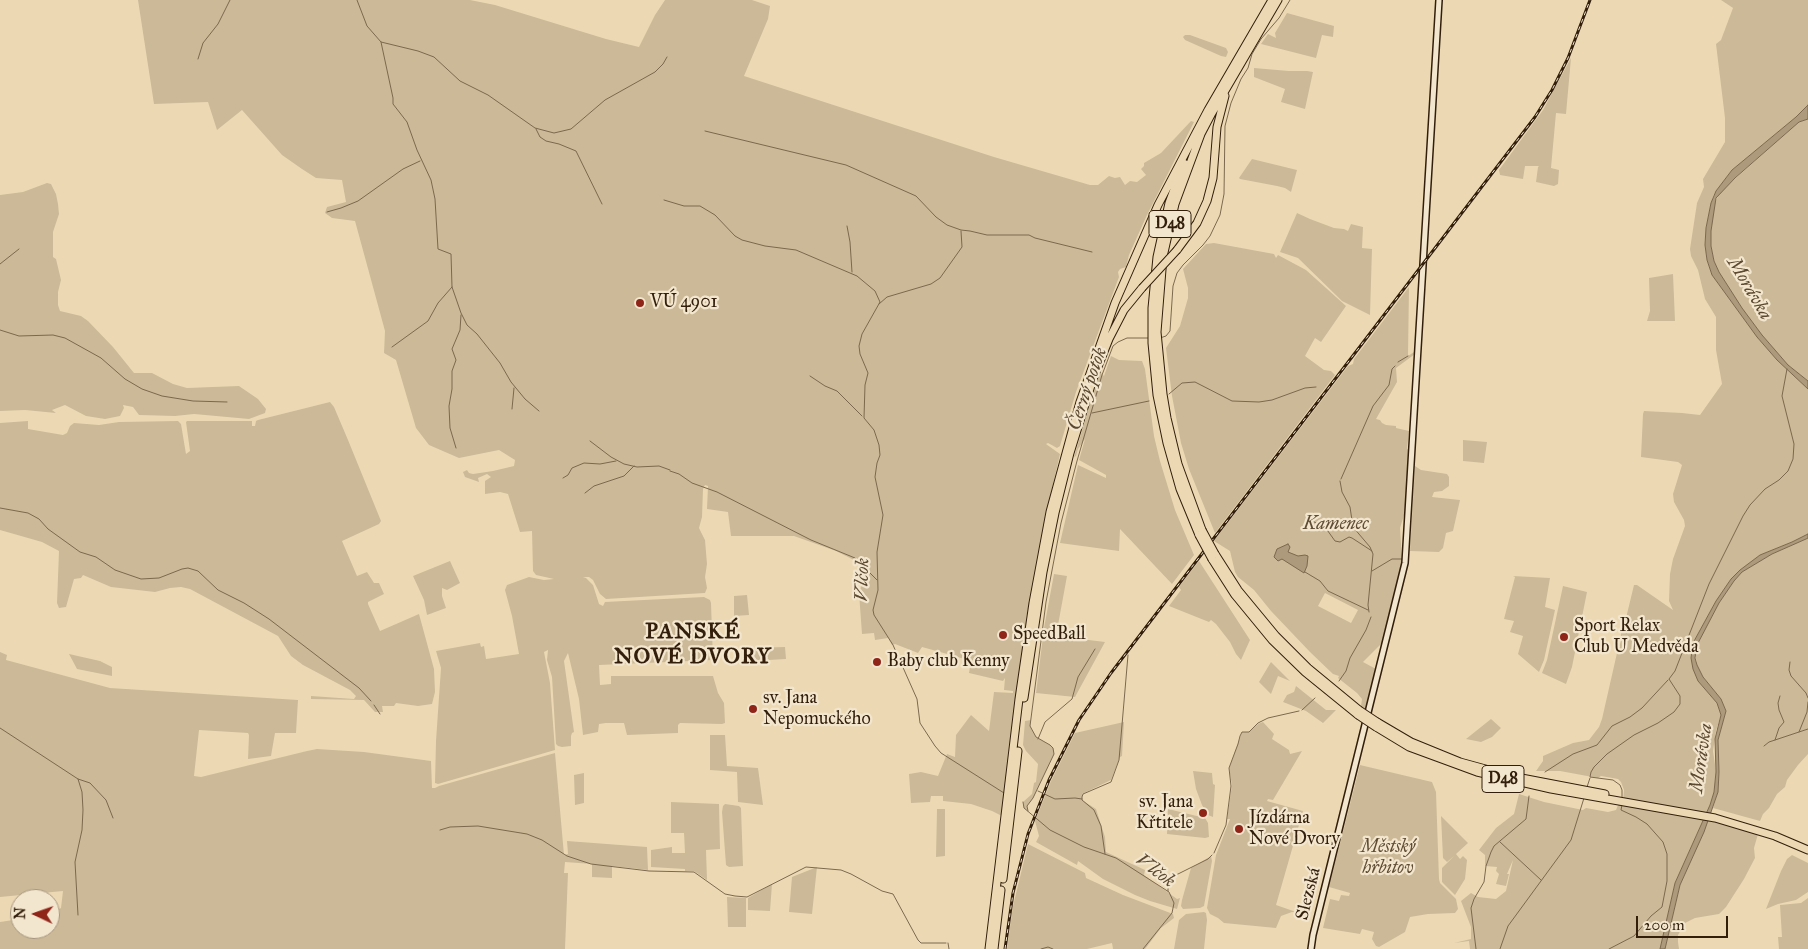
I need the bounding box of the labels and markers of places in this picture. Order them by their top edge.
place label: VÚ 4901 [650,292,718,314]
marker: VÚ 4901 [634,297,646,309]
place label: Sport Relax Club U Medvěda [1574,616,1699,659]
place label: SpeedBall [1013,624,1086,646]
marker: SpeedBall [997,629,1009,641]
marker: Sport Relax Club U Medvěda [1558,631,1570,643]
place label: Baby club Kenny [887,651,1010,673]
marker: Baby club Kenny [871,656,883,668]
place label: sv. Jana Nepomuckého [763,688,871,731]
marker: sv. Jana Nepomuckého [747,703,759,715]
place label: sv. Jana Křtitele [1136,792,1193,834]
marker: sv. Jana Křtitele [1197,807,1209,819]
place label: Jízdárna Nové Dvory [1249,808,1340,851]
marker: Jízdárna Nové Dvory [1233,823,1245,835]

